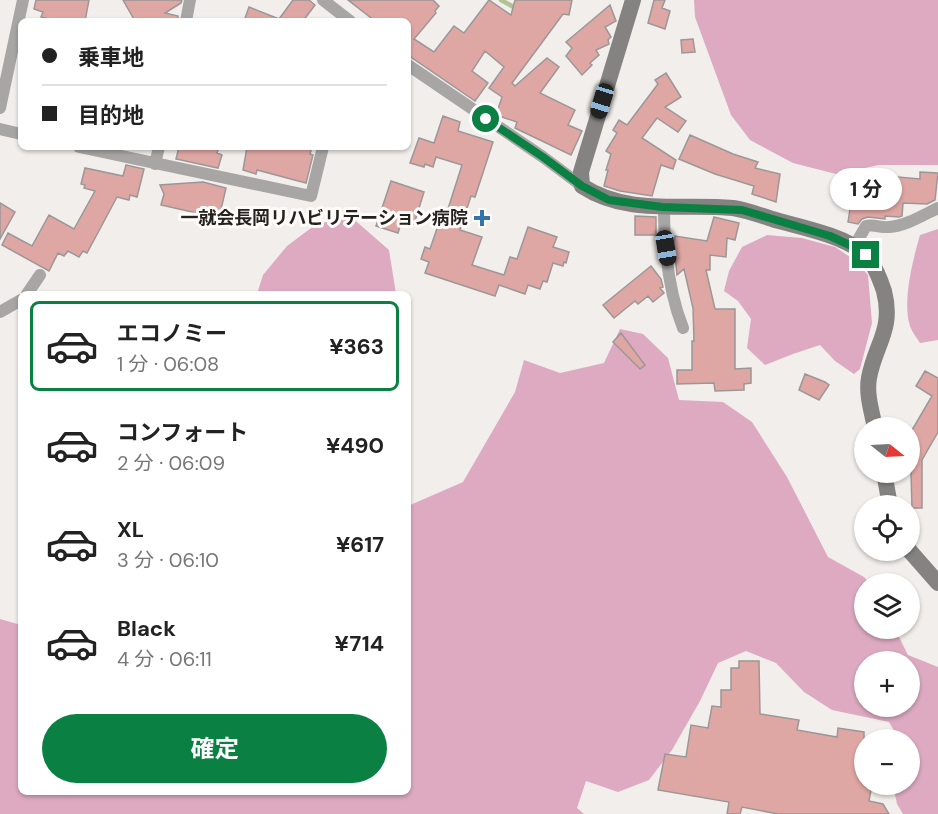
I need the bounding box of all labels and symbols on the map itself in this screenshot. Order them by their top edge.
car [588,81,616,121]
route start [472,105,499,132]
callout: 1 分 [830,168,902,210]
place label: 一就会長岡リハビリテーション病院 [180,206,468,230]
marker: 一就会長岡リハビリテーション病院 [473,209,491,227]
car [654,229,678,267]
route end [852,241,879,268]
north arrow [854,417,920,483]

